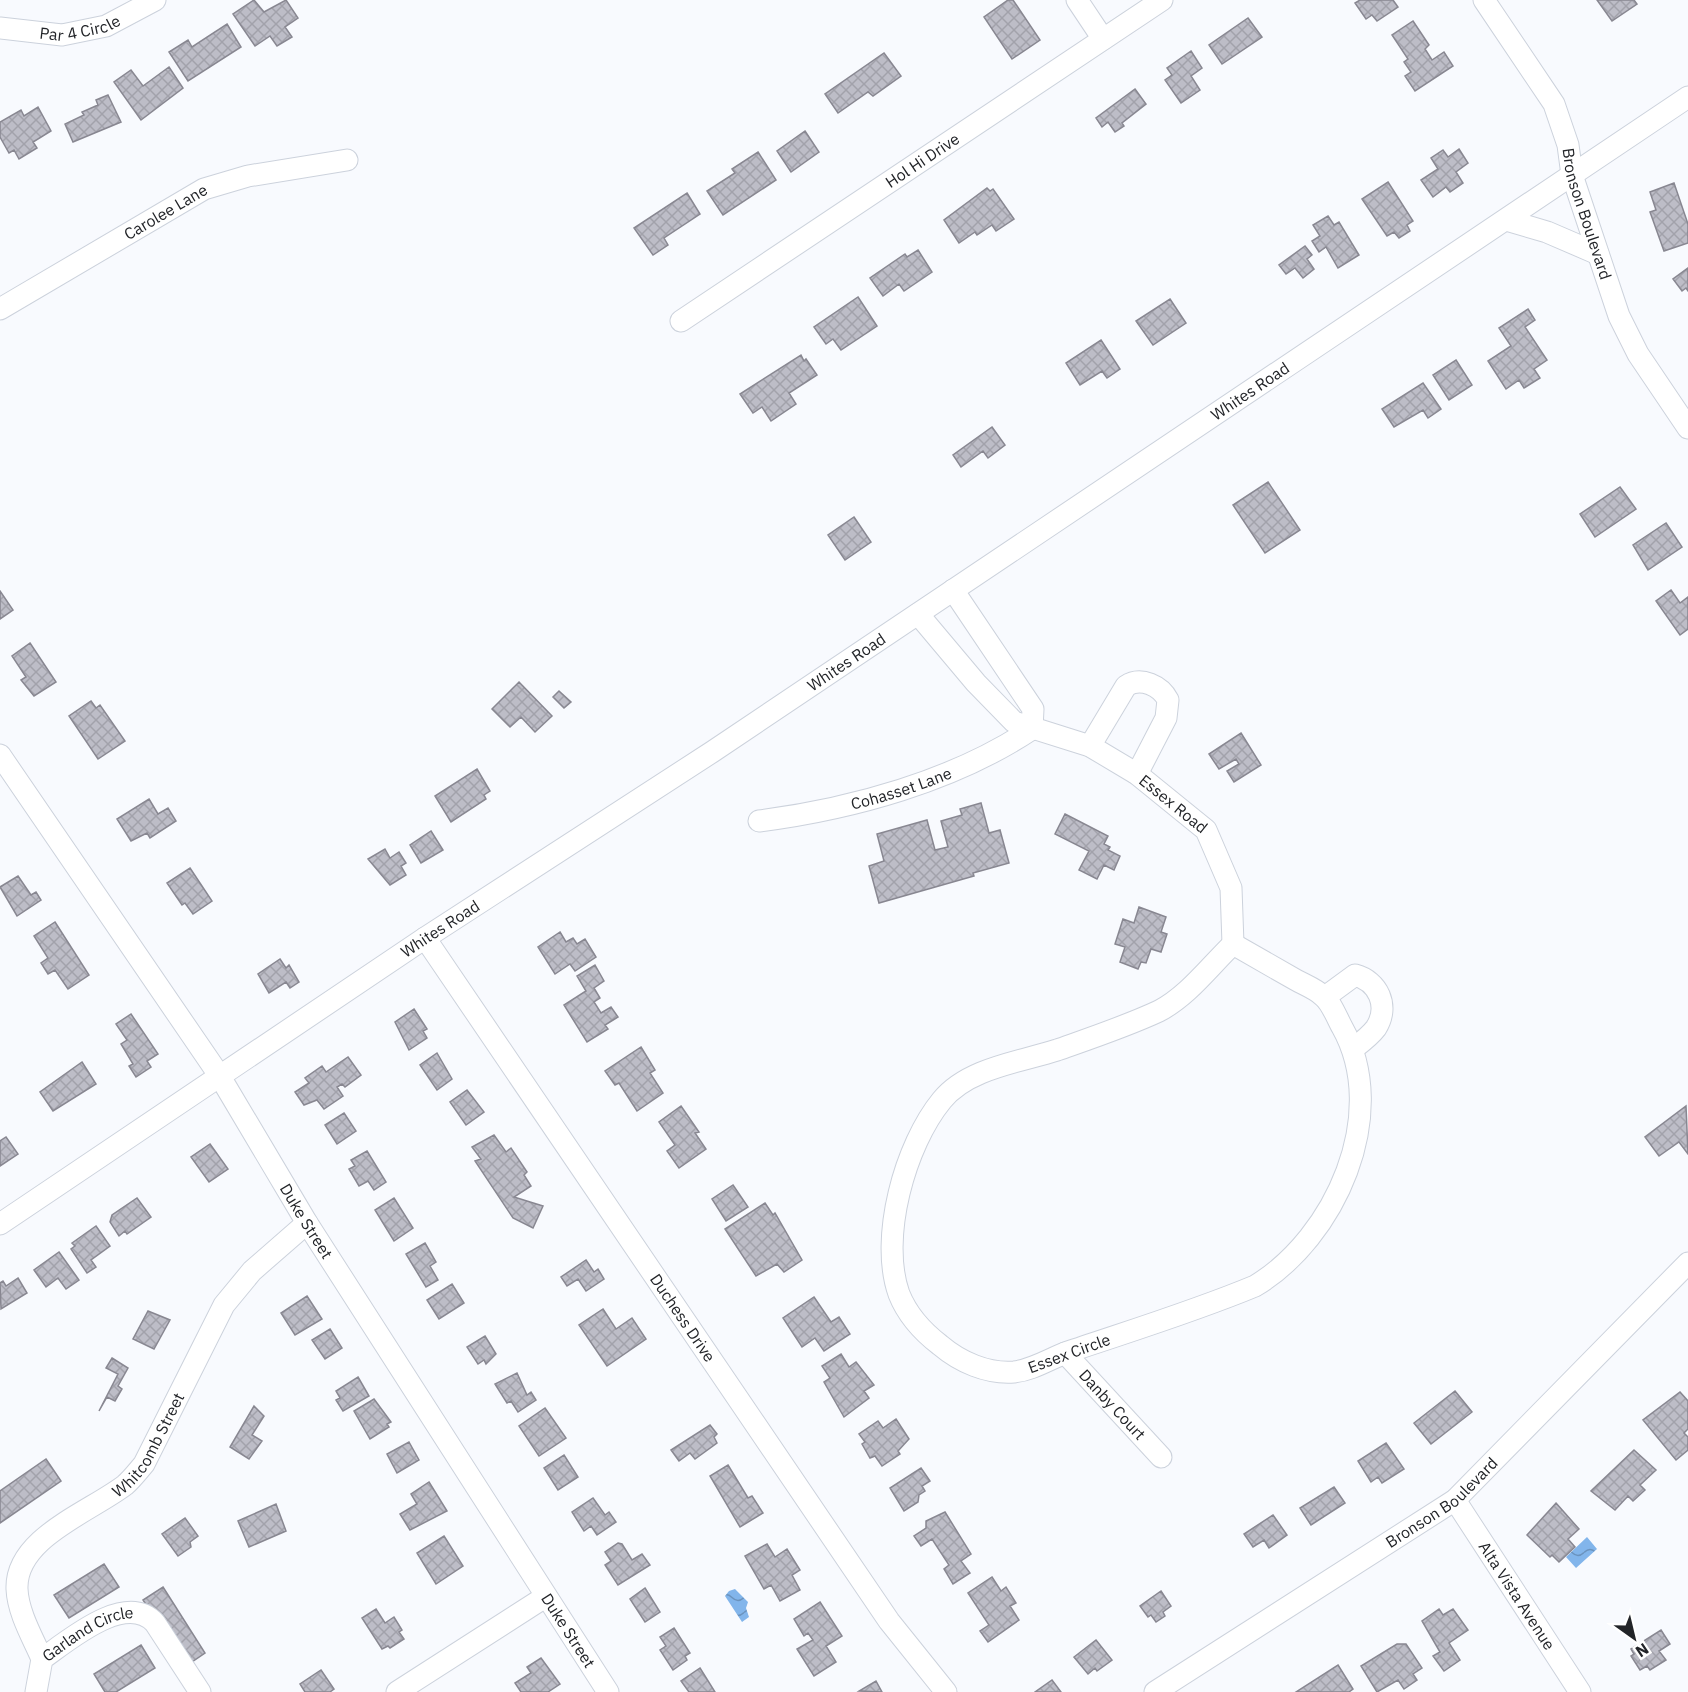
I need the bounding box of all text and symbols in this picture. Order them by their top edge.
street label: Par 4 Circle [39,10,124,45]
street label: Hol Hi Drive [881,128,963,192]
street label: Bronson Boulevard [1558,147,1616,282]
street label: Carolee Lane [120,179,211,244]
street label: Whites Road [1207,358,1293,424]
street label: Whites Road [803,628,889,695]
street label: Cohasset Lane [849,763,955,814]
street label: Essex Road [1135,770,1212,837]
street label: Whites Road [397,895,483,962]
street label: Duke Street [276,1180,337,1262]
street label: Duchess Drive [646,1270,720,1366]
street label: Essex Circle [1025,1329,1113,1377]
street label: Danby Court [1075,1365,1150,1444]
street label: Whitcomb Street [108,1389,188,1501]
street label: Bronson Boulevard [1382,1453,1502,1552]
street label: Alta Vista Avenue [1475,1538,1560,1654]
street label: Duke Street [537,1589,600,1671]
street label: Garland Circle [38,1602,134,1666]
north arrow [1604,1608,1664,1668]
text: N [1632,1639,1653,1662]

